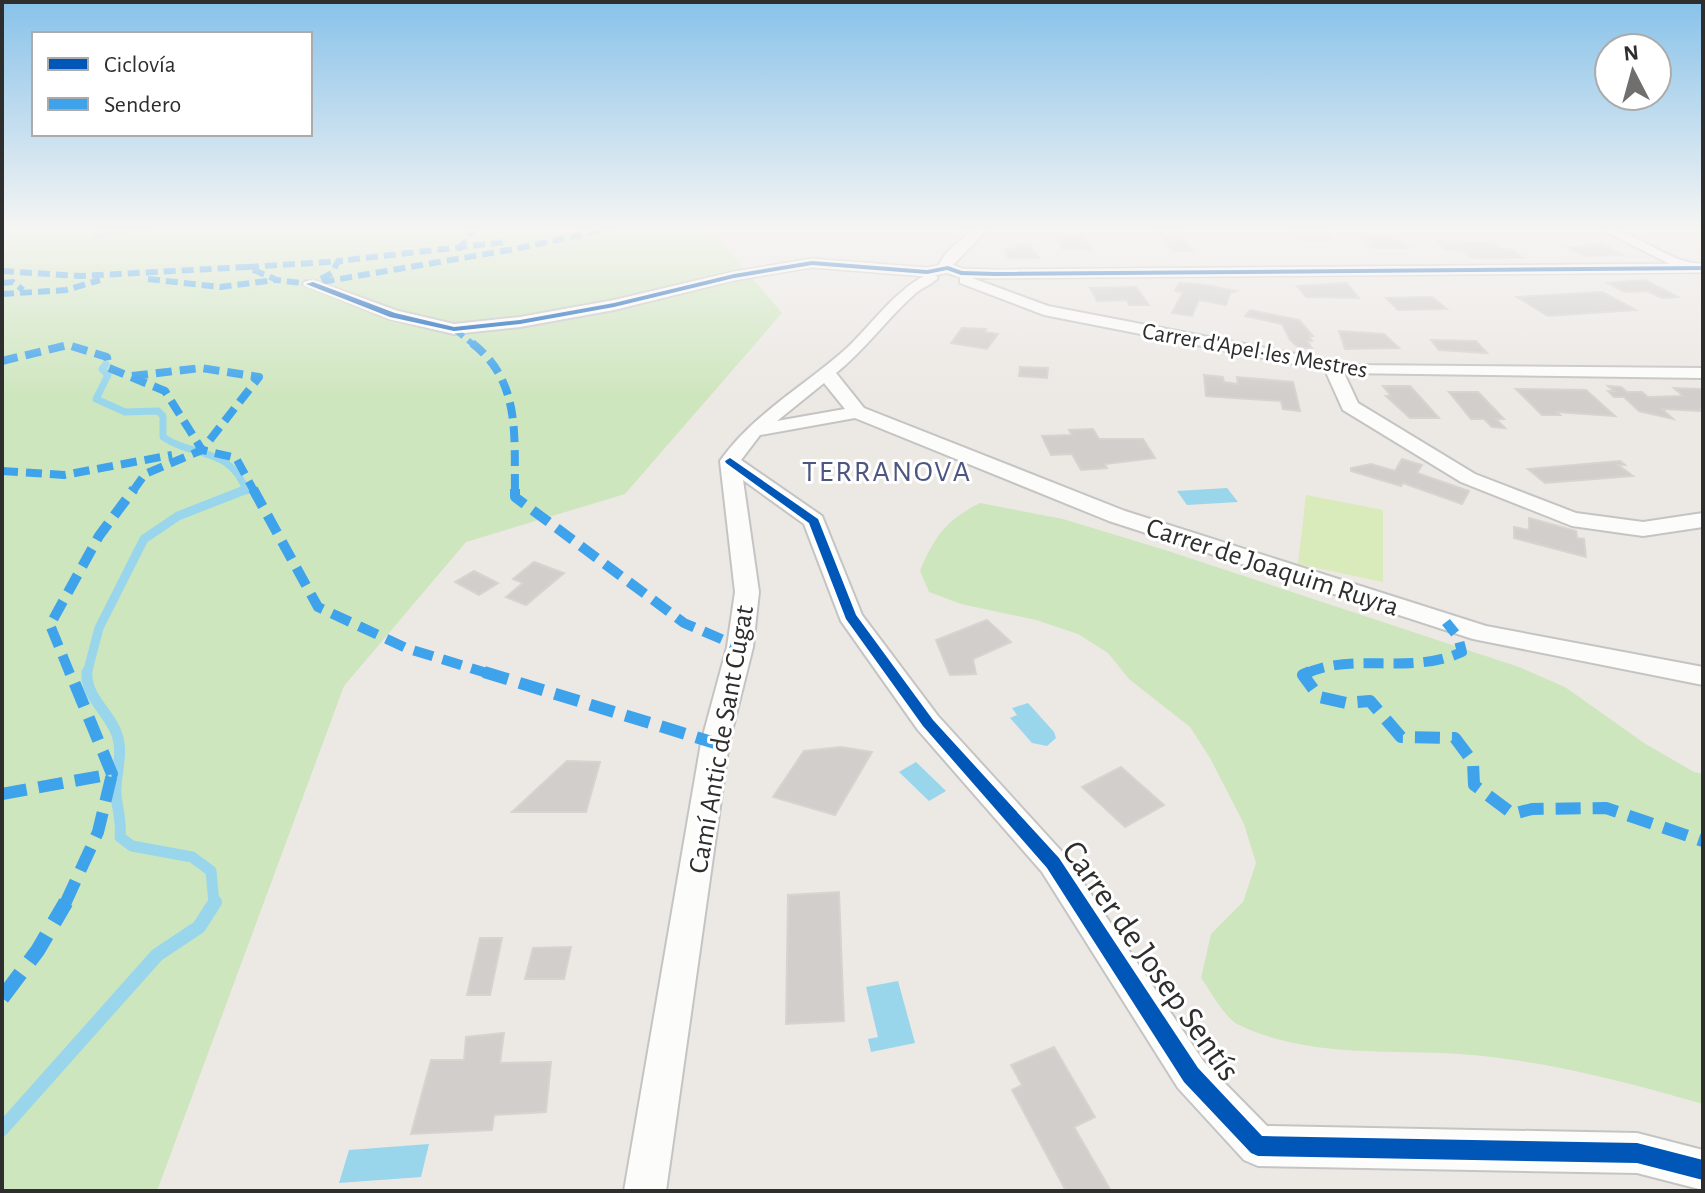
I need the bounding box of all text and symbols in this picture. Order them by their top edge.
legend [32,32,312,136]
north arrow [1593,32,1673,112]
text: N [1622,41,1640,65]
text: Ciclovía [104,53,176,77]
text: Sendero [104,93,181,117]
street label: Carrer d'Apel·les Mestres [1140,319,1369,383]
district label: TERRANOVA [802,457,972,487]
street label: Carrer de Joaquim Ruyra [1143,514,1402,622]
street label: Camí Antic de Sant Cugat [685,603,759,875]
street label: Carrer de Josep Sentís [1055,835,1246,1087]

